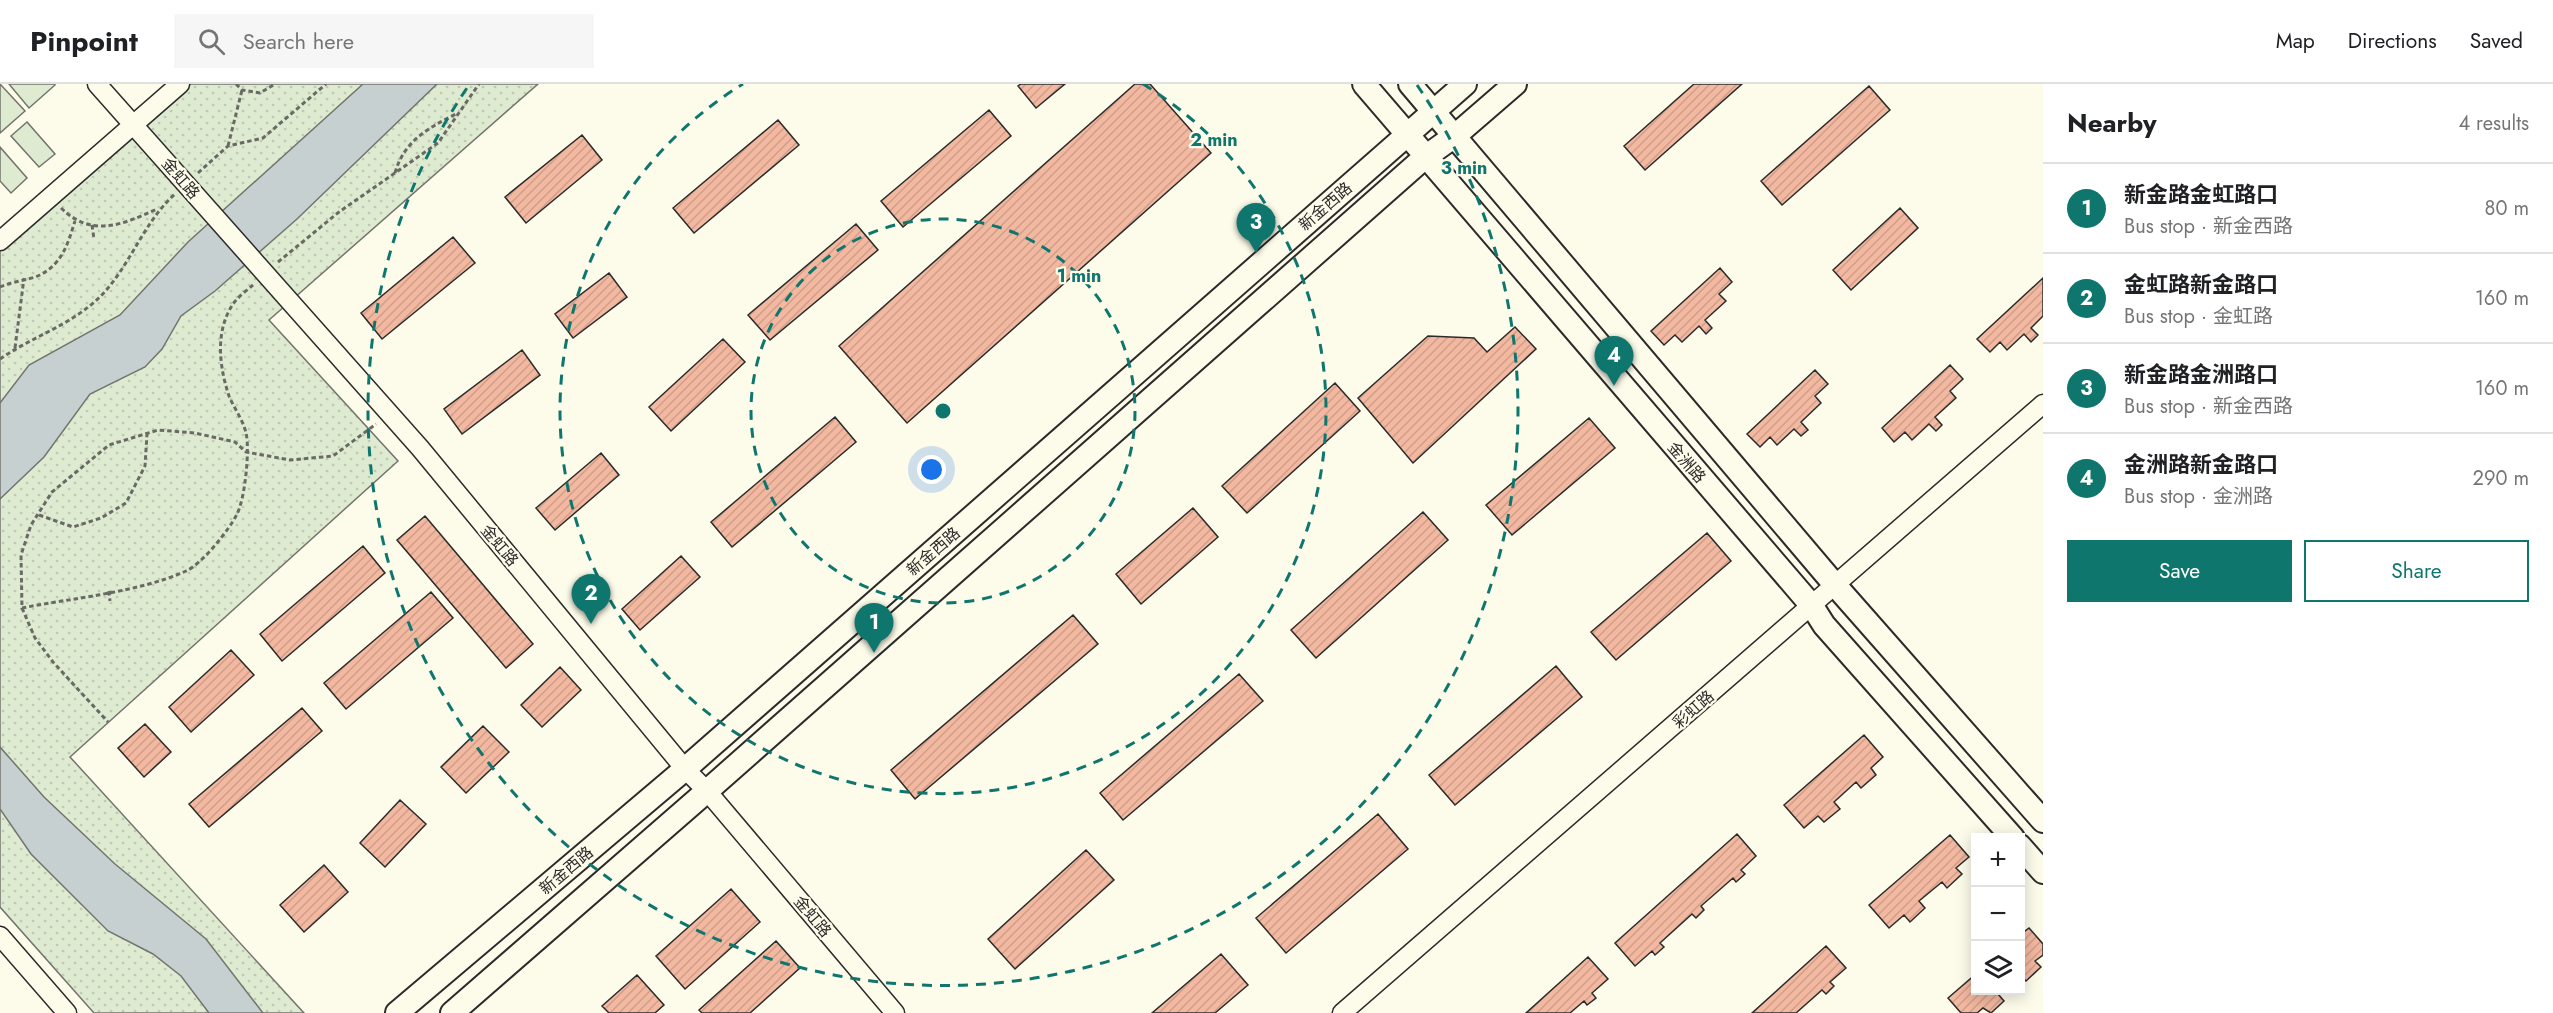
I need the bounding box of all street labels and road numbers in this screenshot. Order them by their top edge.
street label: 金虹路 [156,153,205,204]
street label: 新金西路 [1294,177,1357,236]
street label: 金洲路 [1662,437,1711,488]
street label: 金虹路 [475,520,524,571]
street label: 新金西路 [902,522,965,581]
street label: 彩虹路 [1668,685,1719,734]
street label: 新金西路 [534,841,598,900]
street label: 金虹路 [788,891,837,942]

